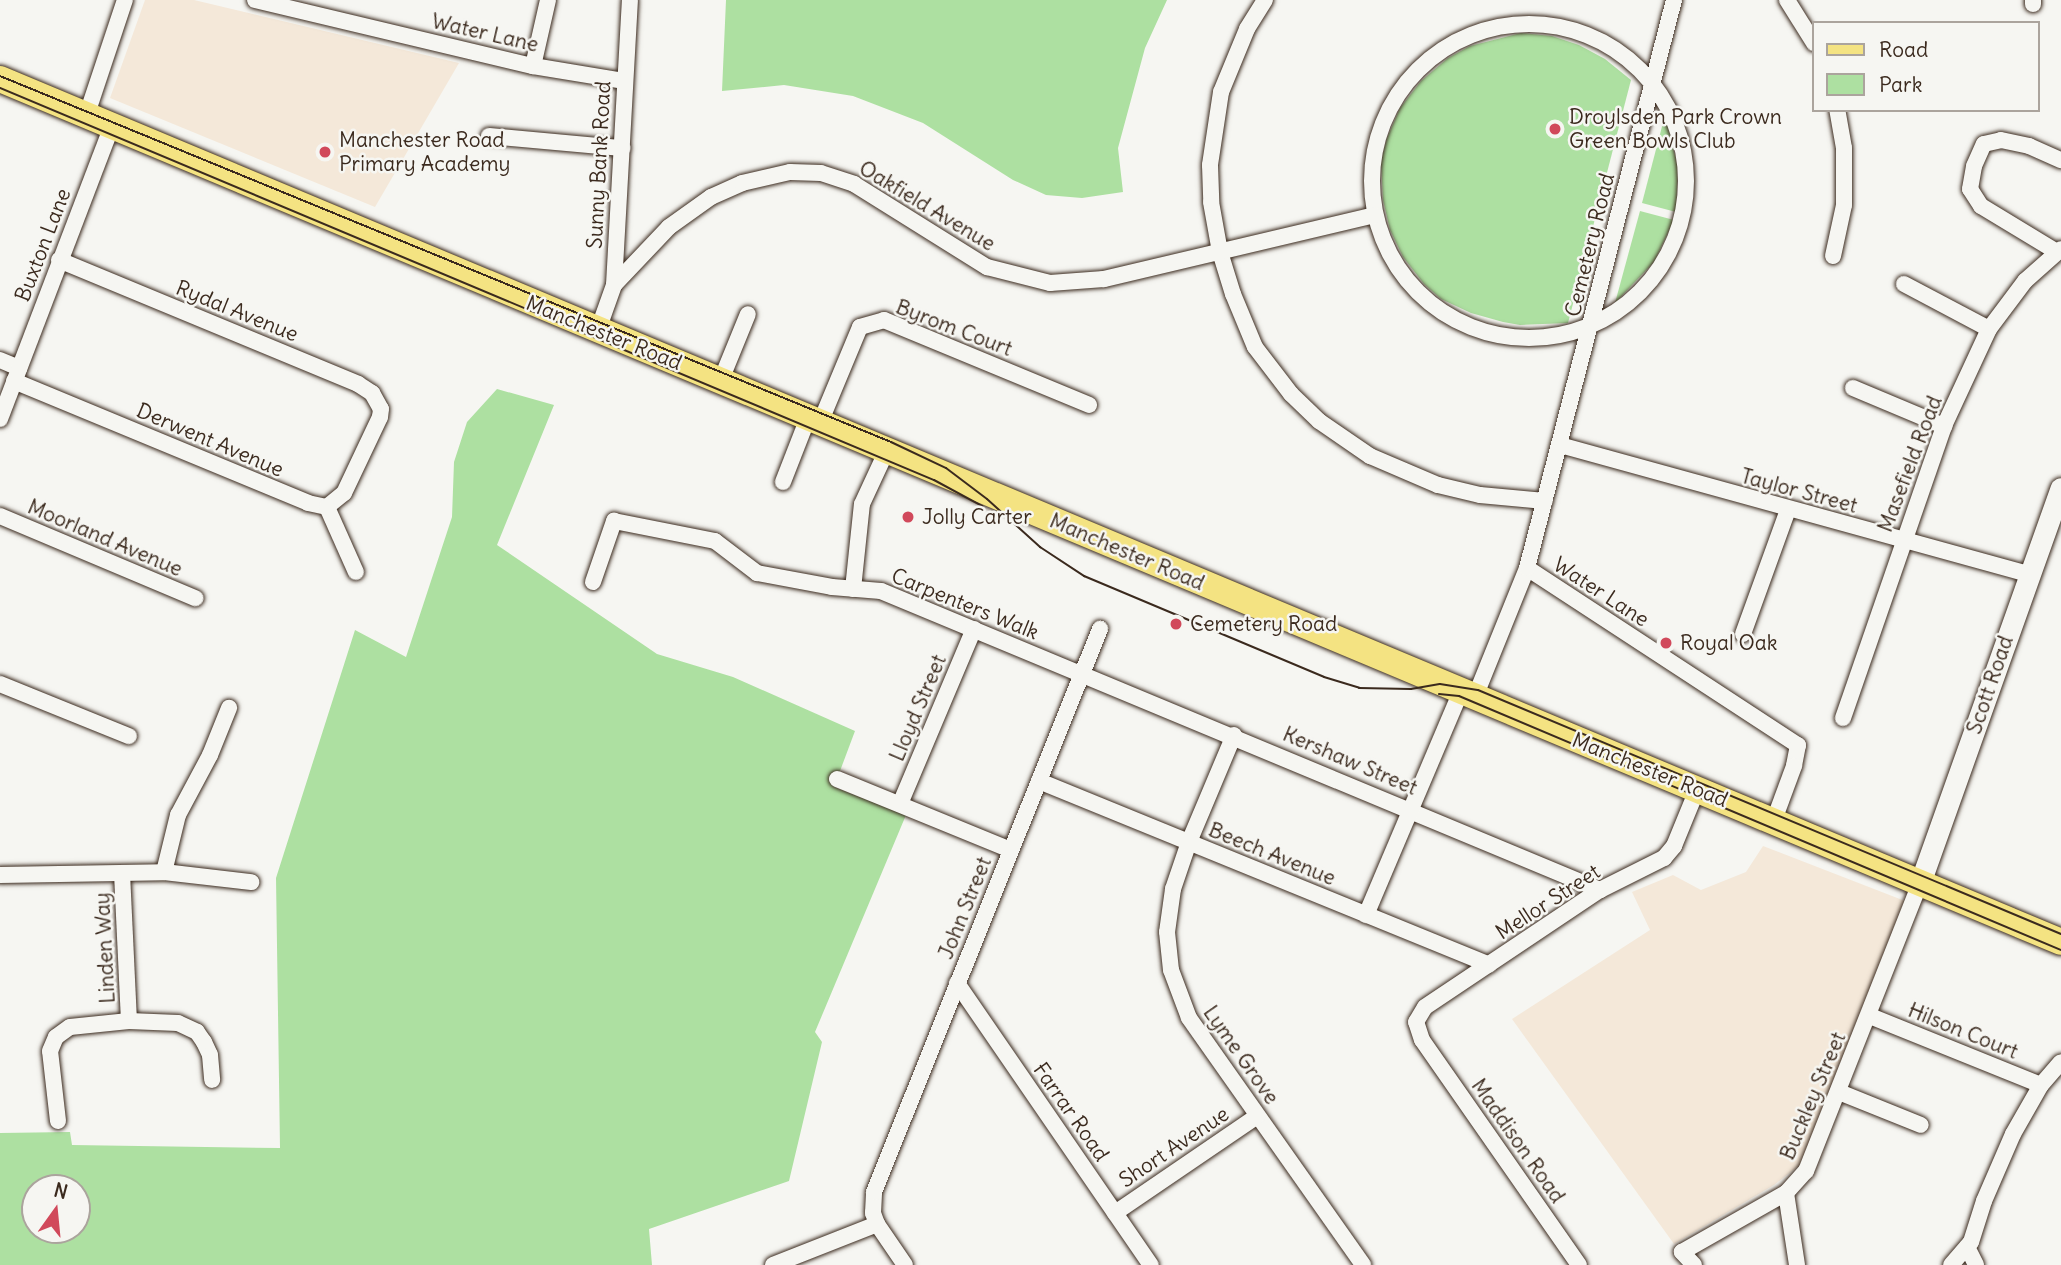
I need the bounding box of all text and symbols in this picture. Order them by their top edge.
street label: Water Lane [429,8,541,58]
legend [1812,21,2040,112]
text: Road [1879,36,1928,63]
text: Park [1879,71,1922,98]
street label: Sunny Bank Road [582,80,616,250]
place label: Droylsden Park Crown Green Bowls Club [1569,104,1782,154]
marker: Droylsden Park Crown Green Bowls Club [1547,121,1563,137]
place label: Manchester Road Primary Academy [339,127,511,177]
marker: Manchester Road Primary Academy [317,144,333,160]
street label: Oakfield Avenue [854,155,1000,257]
street label: Cemetery Road [1560,171,1620,319]
street label: Buxton Lane [10,185,76,305]
street label: Rydal Avenue [172,275,302,347]
street label: Manchester Road [522,290,686,376]
street label: Byrom Court [892,294,1016,362]
street label: Masefield Road [1872,392,1948,536]
street label: Derwent Avenue [133,398,287,482]
street label: Taylor Street [1738,463,1860,519]
street label: Moorland Avenue [24,494,186,582]
place label: Jolly Carter [922,504,1032,530]
street label: Manchester Road [1046,508,1208,596]
marker: Jolly Carter [900,509,916,525]
street label: Water Lane [1548,552,1654,632]
street label: Carpenters Walk [888,563,1042,645]
place label: Cemetery Road [1190,611,1337,637]
marker: Cemetery Road [1168,616,1184,632]
place label: Royal Oak [1680,630,1778,656]
street label: Scott Road [1961,633,2019,737]
marker: Royal Oak [1658,635,1674,651]
street label: Lloyd Street [884,651,952,765]
street label: Kershaw Street [1279,721,1421,801]
street label: Manchester Road [1568,727,1732,813]
street label: Beech Avenue [1205,817,1339,891]
street label: John Street [933,853,997,963]
street label: Mellor Street [1491,859,1605,945]
street label: Linden Way [90,892,120,1004]
street label: Hilson Court [1904,998,2022,1064]
street label: Lyme Grove [1198,1001,1284,1109]
street label: Buckley Street [1775,1028,1851,1164]
street label: Farrar Road [1028,1058,1114,1166]
street label: Maddison Road [1466,1074,1570,1208]
street label: Short Avenue [1114,1101,1234,1193]
north arrow [21,1174,91,1244]
text: N [51,1177,70,1204]

